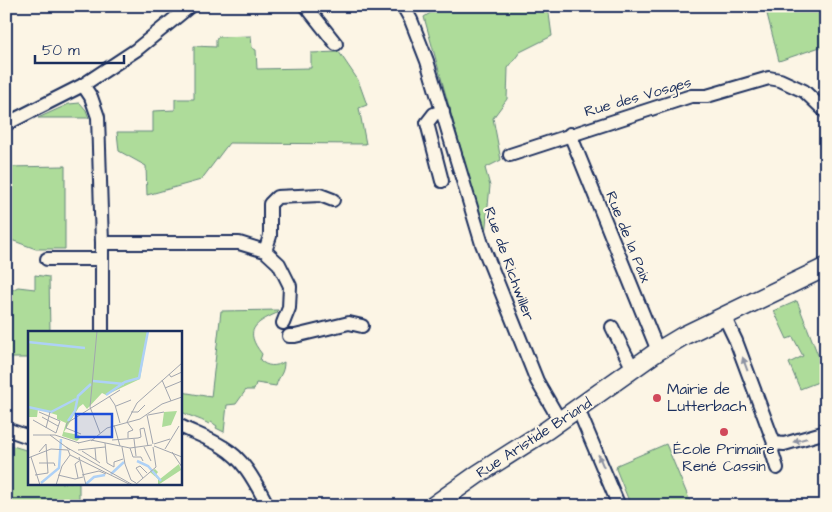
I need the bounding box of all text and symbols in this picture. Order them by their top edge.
scale bar [35,32,124,64]
text: 50 m [42,40,80,61]
street label: Rue des Vosges [582,72,695,123]
street label: Rue de la Paix [600,188,656,287]
street label: Rue de Richwiller [479,204,539,324]
inset map [28,331,181,484]
one-way arrow [741,357,748,372]
place label: Mairie de Lutterbach [667,379,747,417]
street label: Rue Aristide Briand [472,392,596,483]
marker: Mairie de Lutterbach [651,392,663,404]
marker: École Primaire René Cassin [718,426,730,438]
one-way arrow [792,436,807,444]
place label: École Primaire René Cassin [673,439,775,477]
one-way arrow [596,454,604,468]

